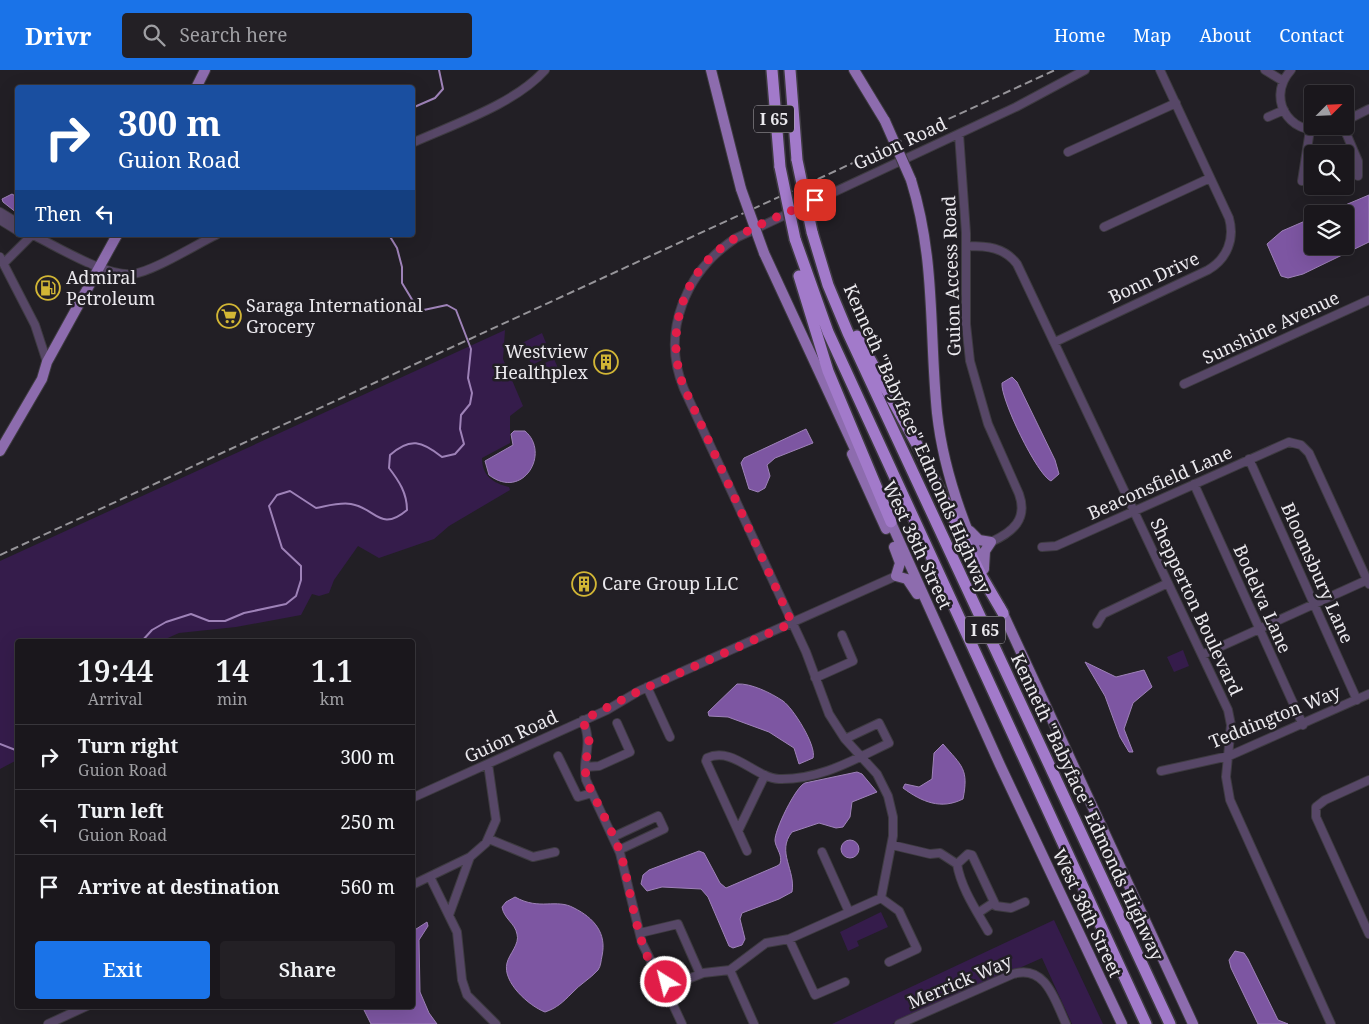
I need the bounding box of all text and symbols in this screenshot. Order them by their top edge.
search box [122,13,472,58]
text: Drivr [25,19,92,52]
icon: search [140,21,168,49]
text: Search here [180,22,287,48]
text: Home [1054,23,1105,47]
text: Map [1133,23,1171,47]
text: About [1199,23,1251,47]
text: Contact [1279,23,1344,47]
north arrow [1304,85,1354,135]
map controls [1304,85,1354,255]
text: 300 m [118,99,221,146]
icon: right [35,105,100,170]
road number: I 65 [754,106,794,132]
street label: Guion Road [849,111,950,175]
text: Guion Road [118,144,240,174]
button: search [1304,145,1354,195]
pin [794,179,836,221]
icon: arrive [801,186,829,214]
street label: Guion Access Road [936,195,966,357]
icon: left [91,200,119,228]
text: Then [35,201,81,227]
button: layers [1304,205,1354,255]
street label: Bonn Drive [1104,246,1203,309]
place label: Admiral Petroleum [66,265,155,310]
fuel station icon: Admiral Petroleum [35,275,61,301]
street label: Kenneth "Babyface" Edmonds Highway [839,280,998,598]
street label: Sunshine Avenue [1198,285,1343,369]
place label: Saraga International Grocery [246,293,423,338]
supermarket icon: Saraga International Grocery [216,303,242,329]
place label: Westview Healthplex [494,339,589,384]
building icon: Westview Healthplex [593,349,619,375]
street label: Beaconsfield Lane [1083,439,1236,525]
street label: West 38th Street [878,476,958,613]
street label: Bloomsbury Lane [1276,498,1360,647]
street label: Shepperton Boulevard [1145,514,1249,699]
street label: Bodelva Lane [1228,541,1298,657]
building icon: Care Group LLC [571,571,597,597]
place label: Care Group LLC [602,571,738,595]
road number: I 65 [965,616,1005,644]
street label: Kenneth "Babyface" Edmonds Highway [1006,649,1170,965]
text: 19:44 [77,650,153,691]
text: 14 [215,650,249,691]
text: 1.1 [311,650,353,691]
street label: Teddington Way [1205,679,1345,753]
text: Arrival [88,688,143,710]
text: min [217,688,247,710]
text: km [320,688,344,710]
street label: Guion Road [460,704,561,768]
text: Turn right [78,733,178,759]
icon: right [35,743,63,771]
text: 300 m [340,744,395,770]
text: Guion Road [78,759,167,781]
text: Turn left [78,798,164,824]
icon: left [35,808,63,836]
text: 250 m [340,809,395,835]
text: Guion Road [78,824,167,846]
street label: West 38th Street [1048,844,1128,981]
icon: arrive [35,873,63,901]
text: Arrive at destination [78,874,280,900]
text: 560 m [340,874,395,900]
button: Exit [35,941,210,999]
button: Share [220,941,395,999]
street label: Merrick Way [904,948,1016,1014]
position arrow [639,955,691,1007]

